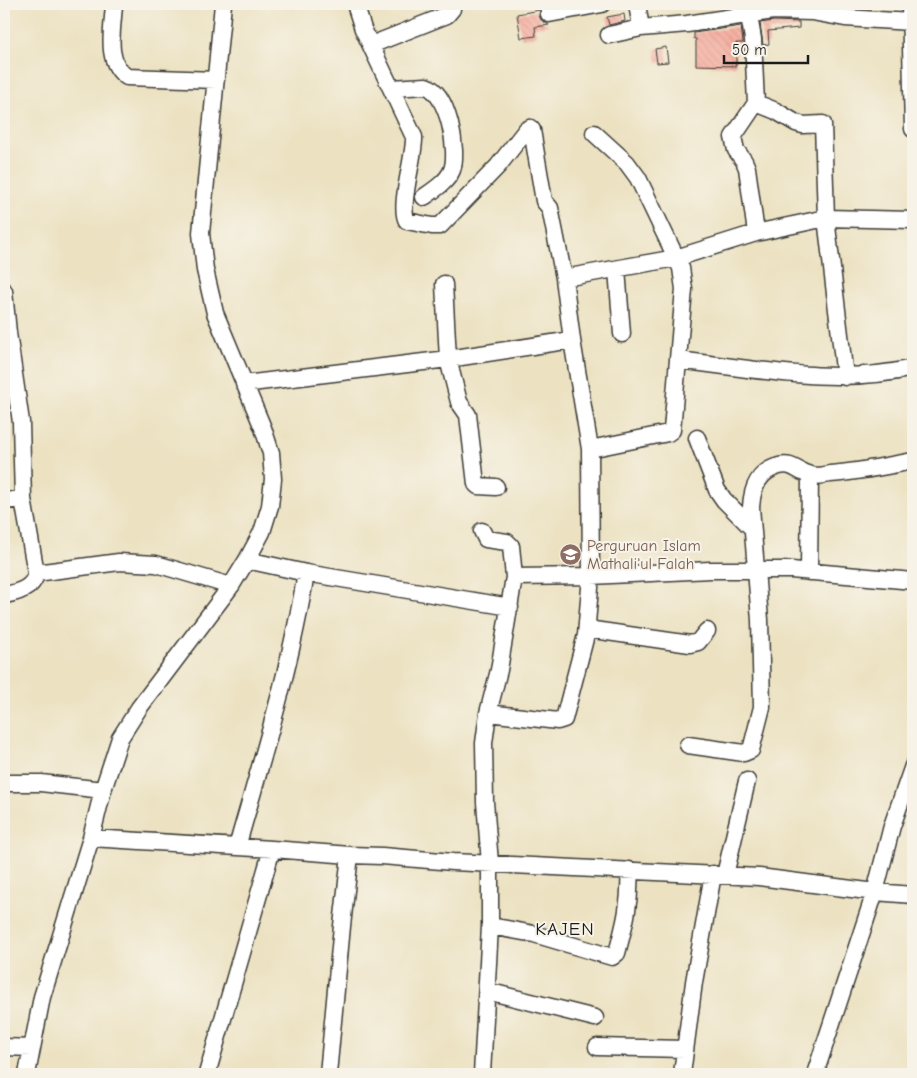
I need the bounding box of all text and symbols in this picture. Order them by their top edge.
scale bar [724,32,808,64]
text: 50 m [732,41,767,59]
place label: Perguruan Islam Mathali'ul Falah [587,537,701,573]
school or university icon: Perguruan Islam Mathali'ul Falah [559,542,583,566]
district label: KAJEN [535,918,595,940]

